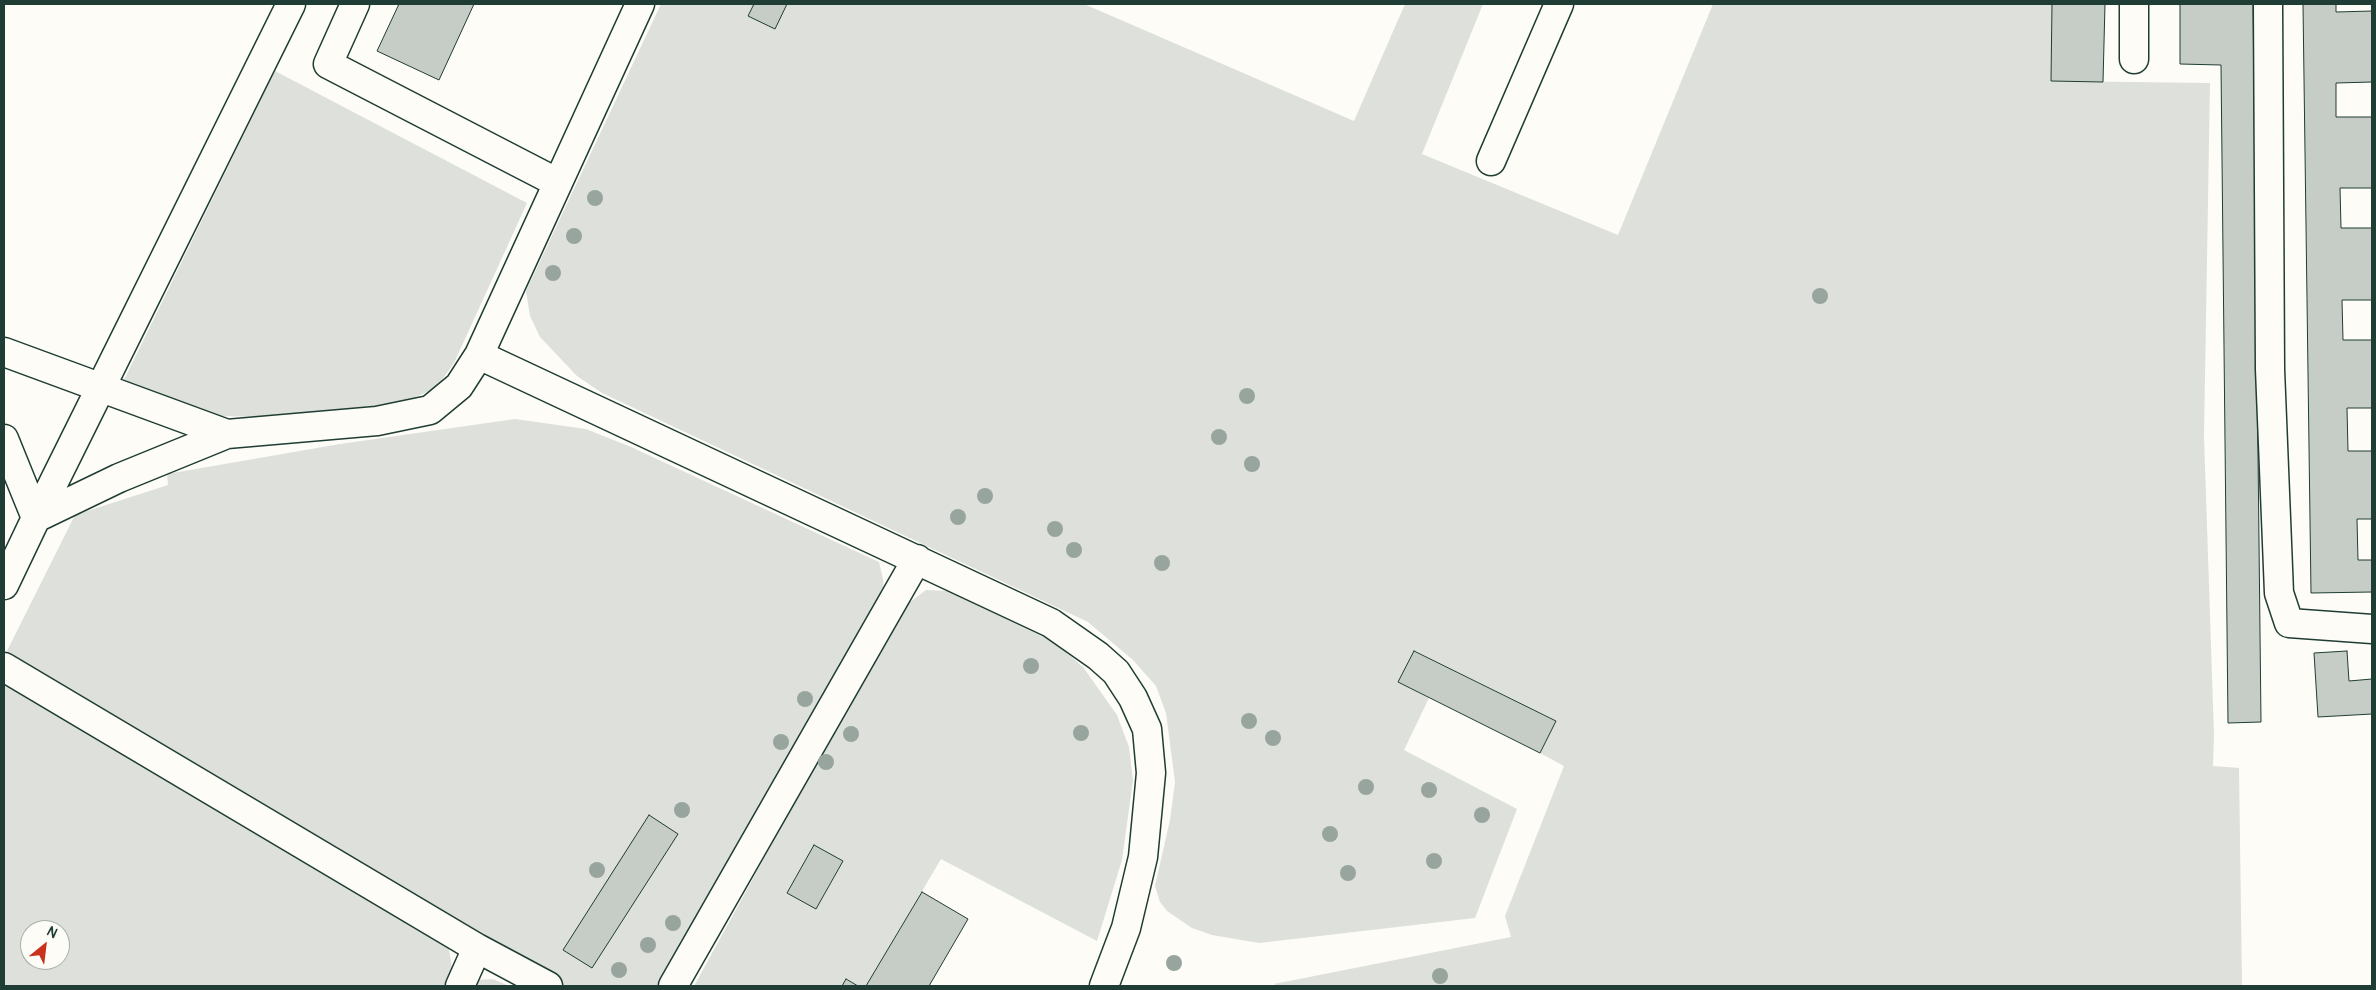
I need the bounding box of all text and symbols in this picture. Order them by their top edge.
north arrow [20,920,70,970]
text: N [44,923,60,942]

